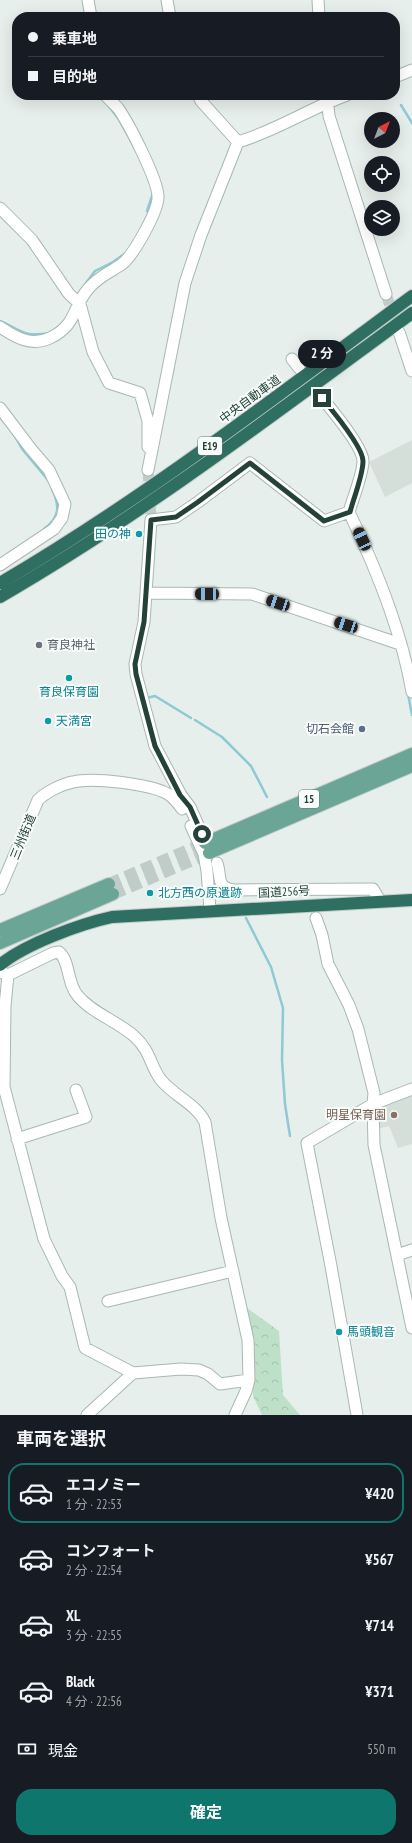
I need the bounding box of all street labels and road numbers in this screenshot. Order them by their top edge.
street label: 中央自動車道 [216,371,283,426]
road number: E19 [198,437,222,455]
road number: 15 [299,790,319,808]
street label: 三州街道 [7,812,38,862]
street label: 国道256号 [258,883,310,900]

